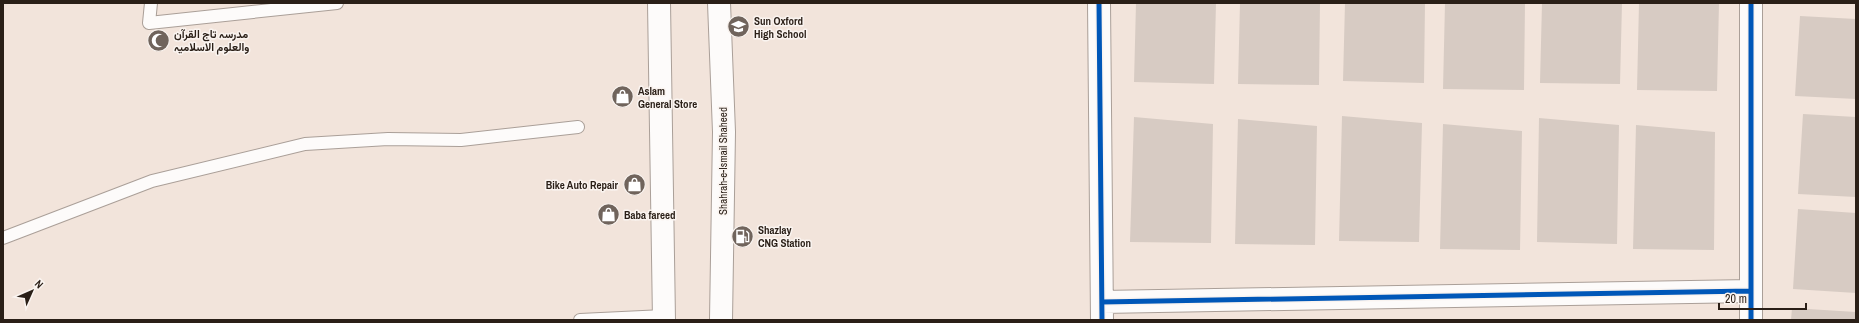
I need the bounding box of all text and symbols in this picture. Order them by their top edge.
school or university icon: Sun Oxford High School [726,14,752,40]
place label: Sun Oxford High School [754,14,807,41]
mosque icon: مدرسہ تاج القرآن والعلوم الاسلامیہ [145,27,171,53]
place label: مدرسہ تاج القرآن والعلوم الاسلامیہ [174,27,249,55]
shop icon: Aslam General Store [610,84,636,110]
place label: Aslam General Store [638,84,697,111]
street label: Shahrah-e-Ismail Shaheed [716,107,730,215]
shop icon: Bike Auto Repair [621,172,647,198]
place label: Bike Auto Repair [546,178,618,192]
shop icon: Baba fareed [595,202,621,228]
place label: Baba fareed [624,208,676,222]
fuel station icon: Shazlay CNG Station [730,223,756,249]
place label: Shazlay CNG Station [758,223,811,250]
north arrow [12,271,52,311]
text: N [32,277,46,291]
scale bar [1719,285,1806,311]
text: 20 m [1725,291,1747,307]

